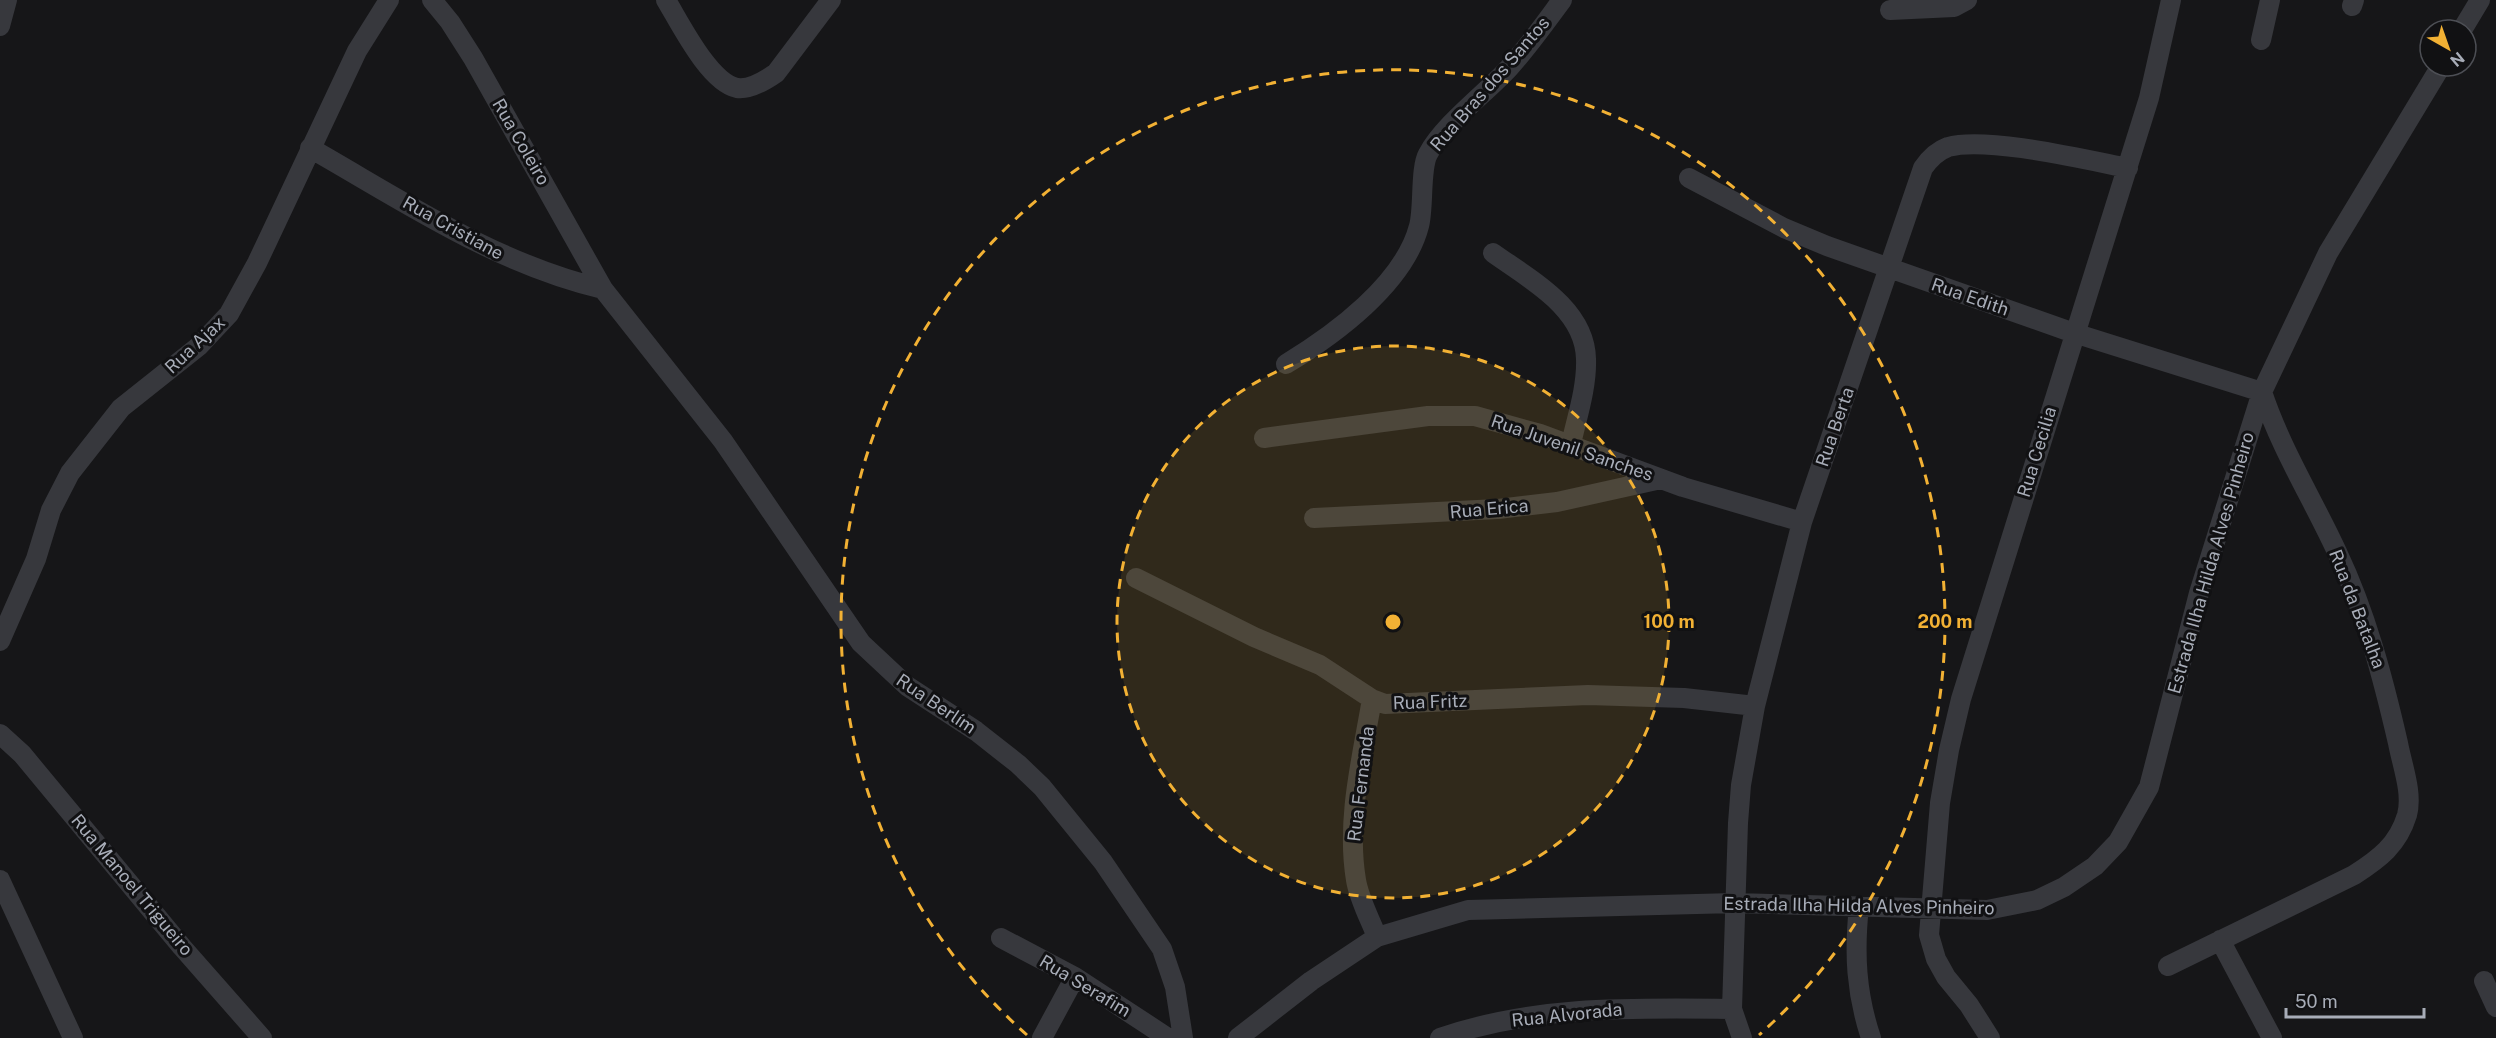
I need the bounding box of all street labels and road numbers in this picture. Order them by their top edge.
street label: Rua Bras dos Santos [1426,12,1554,155]
street label: Rua Coleiro [488,95,555,189]
street label: Rua Cristiane [399,191,507,264]
street label: Rua Edith [1929,273,2012,320]
street label: Rua Ajax [160,312,229,378]
street label: Rua Berta [1811,384,1858,469]
street label: Rua Cecilia [2013,404,2060,500]
street label: Rua Juvenil Sanches [1488,410,1656,485]
street label: Estrada Ilha Hilda Alves Pinheiro [2163,430,2258,696]
street label: Rua Erica [1449,495,1529,522]
street label: Rua da Batalha [2325,546,2390,671]
street label: Rua Berlím [892,669,980,738]
street label: Rua Fritz [1392,690,1468,713]
street label: Rua Fernanda [1343,725,1378,843]
street label: Rua Manoel Trigueiro [67,810,198,960]
street label: Estrada Ilha Hilda Alves Pinheiro [1723,893,1995,918]
street label: Rua Serafim [1036,950,1135,1021]
street label: Rua Alvorada [1511,998,1623,1031]

